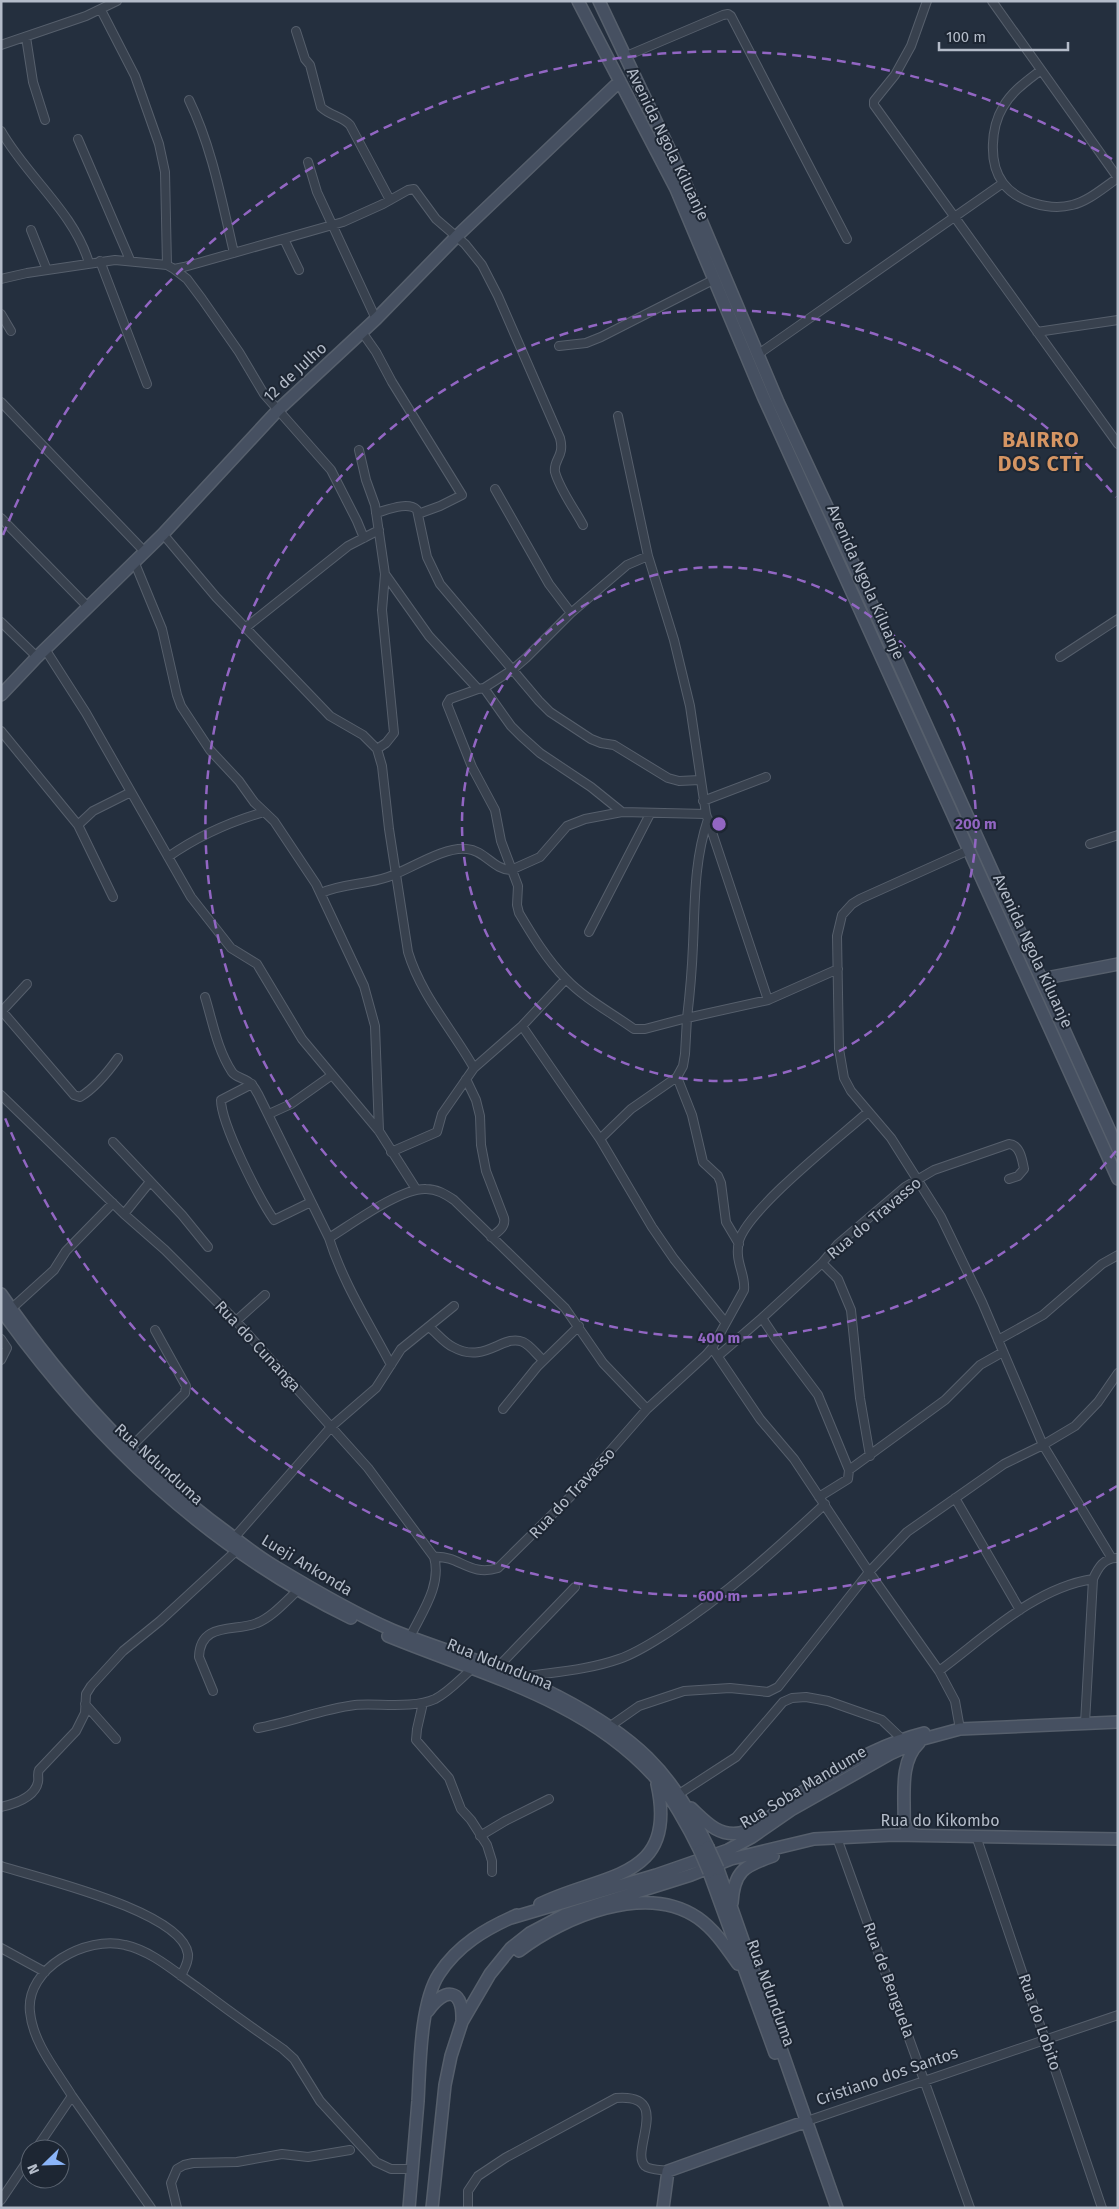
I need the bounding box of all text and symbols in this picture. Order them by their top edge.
scale bar [939,20,1068,52]
text: 100 m [946,28,986,46]
street label: Avenida Ngola Kiluanje [623,65,713,223]
street label: 12 de Julho [260,338,330,406]
district label: BAIRRO DOS CTT [998,427,1084,477]
street label: Avenida Ngola Kiluanje [823,502,909,662]
centre of rings [710,815,728,833]
text: 200 m [955,815,997,833]
street label: Avenida Ngola Kiluanje [989,871,1077,1031]
street label: Rua do Travasso [823,1173,925,1263]
street label: Rua do Cunanga [211,1297,305,1395]
text: 400 m [698,1329,740,1347]
street label: Rua Ndunduma [111,1419,207,1509]
street label: Rua do Travasso [525,1444,619,1542]
street label: Lueji Ankonda [258,1530,356,1600]
text: 600 m [698,1587,740,1605]
street label: Rua Ndunduma [444,1634,556,1694]
street label: Rua Soba Mandume [736,1742,870,1832]
street label: Rua do Kikombo [881,1811,999,1830]
street label: Rua de Benguela [859,1920,919,2040]
street label: Rua Ndunduma [743,1937,799,2049]
street label: Rua do Lobito [1015,1971,1065,2073]
street label: Cristiano dos Santos [814,2043,960,2109]
north arrow [20,2139,70,2189]
text: N [24,2161,43,2176]

